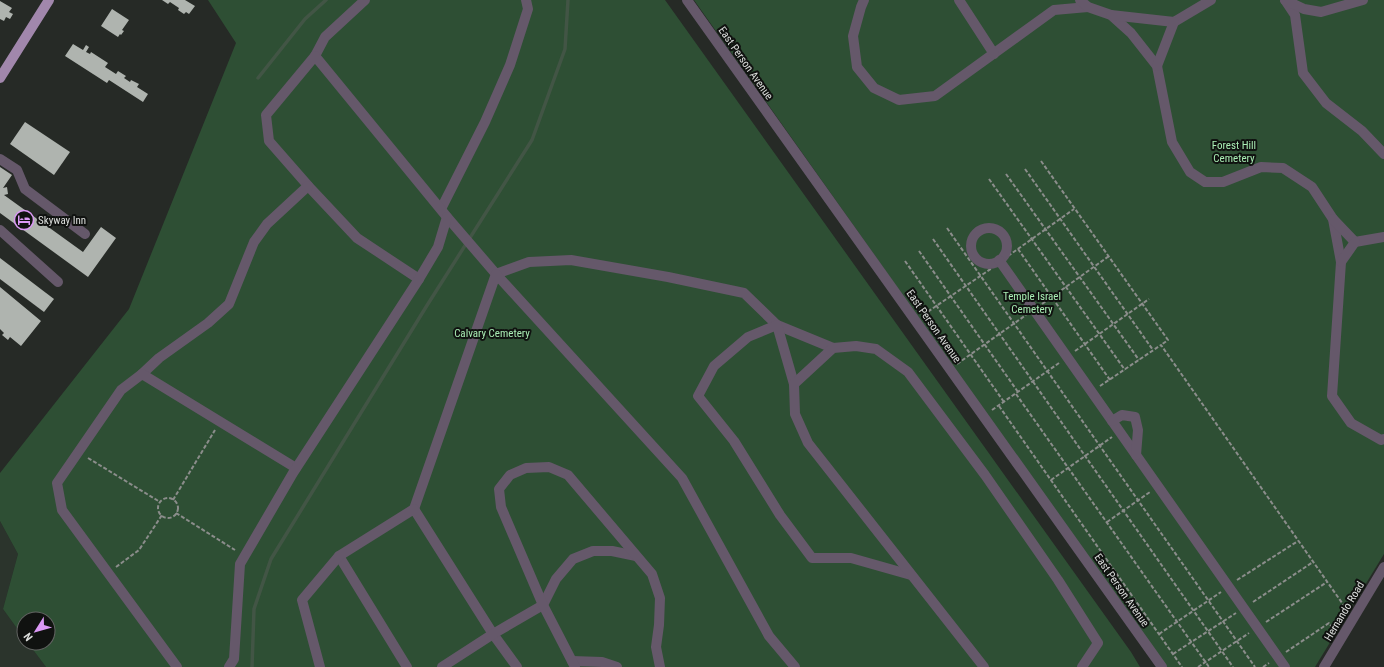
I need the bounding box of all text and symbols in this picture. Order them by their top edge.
street label: East Person Avenue [716,24,776,102]
park label: Forest Hill Cemetery [1212,139,1256,165]
hotel icon: Skyway Inn [13,209,35,231]
place label: Skyway Inn [38,214,86,227]
street label: East Person Avenue [904,287,964,365]
park label: Temple Israel Cemetery [1003,290,1061,316]
park label: Calvary Cemetery [454,327,530,340]
street label: East Person Avenue [1092,551,1152,629]
street label: Hernando Road [1322,579,1367,643]
north arrow [16,611,56,651]
text: N [21,630,36,643]

